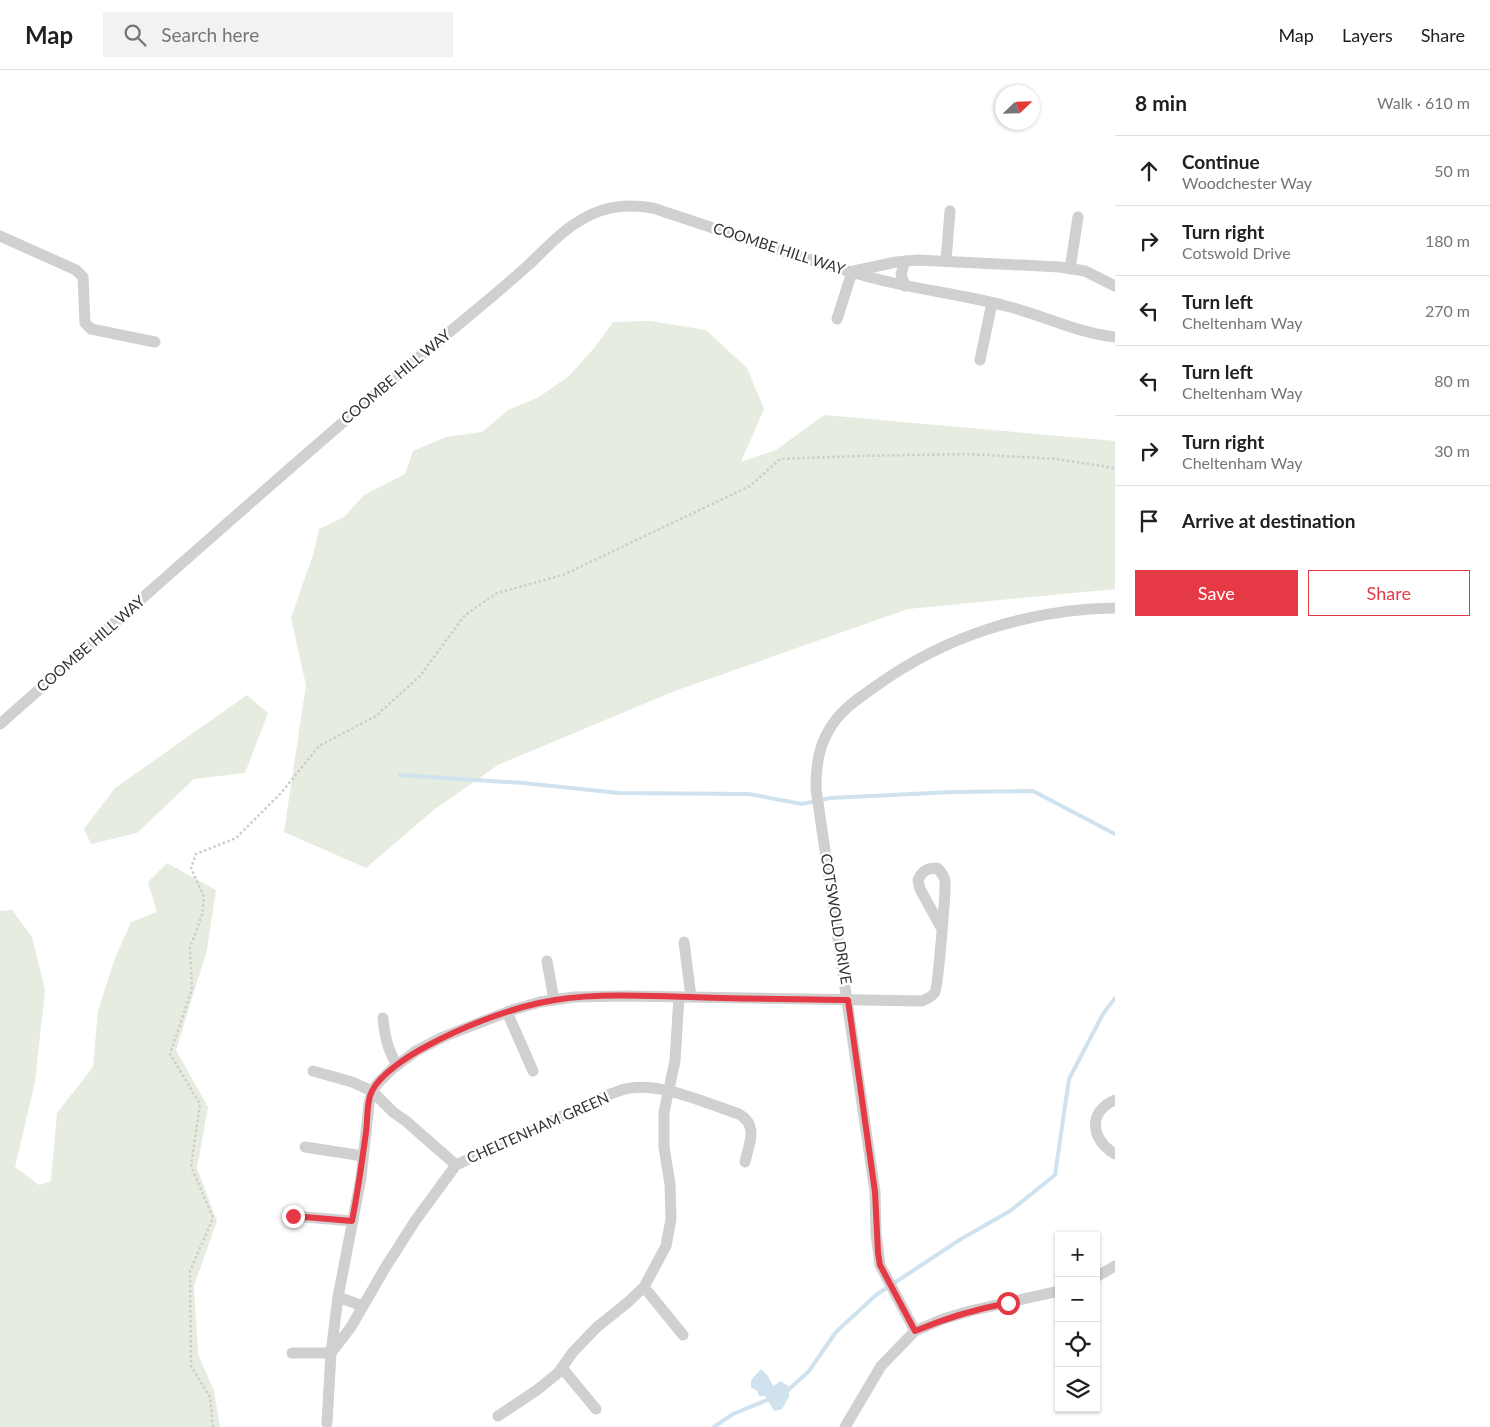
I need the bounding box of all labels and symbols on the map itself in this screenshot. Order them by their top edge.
north arrow [995,85,1040,130]
street label: COOMBE HILL WAY [711,218,848,278]
street label: COOMBE HILL WAY [337,325,454,427]
street label: COOMBE HILL WAY [33,591,149,695]
street label: COTSWOLD DRIVE [818,852,856,986]
street label: CHELTENHAM GREEN [464,1088,612,1167]
route end [282,1205,305,1228]
route start [997,1292,1020,1315]

